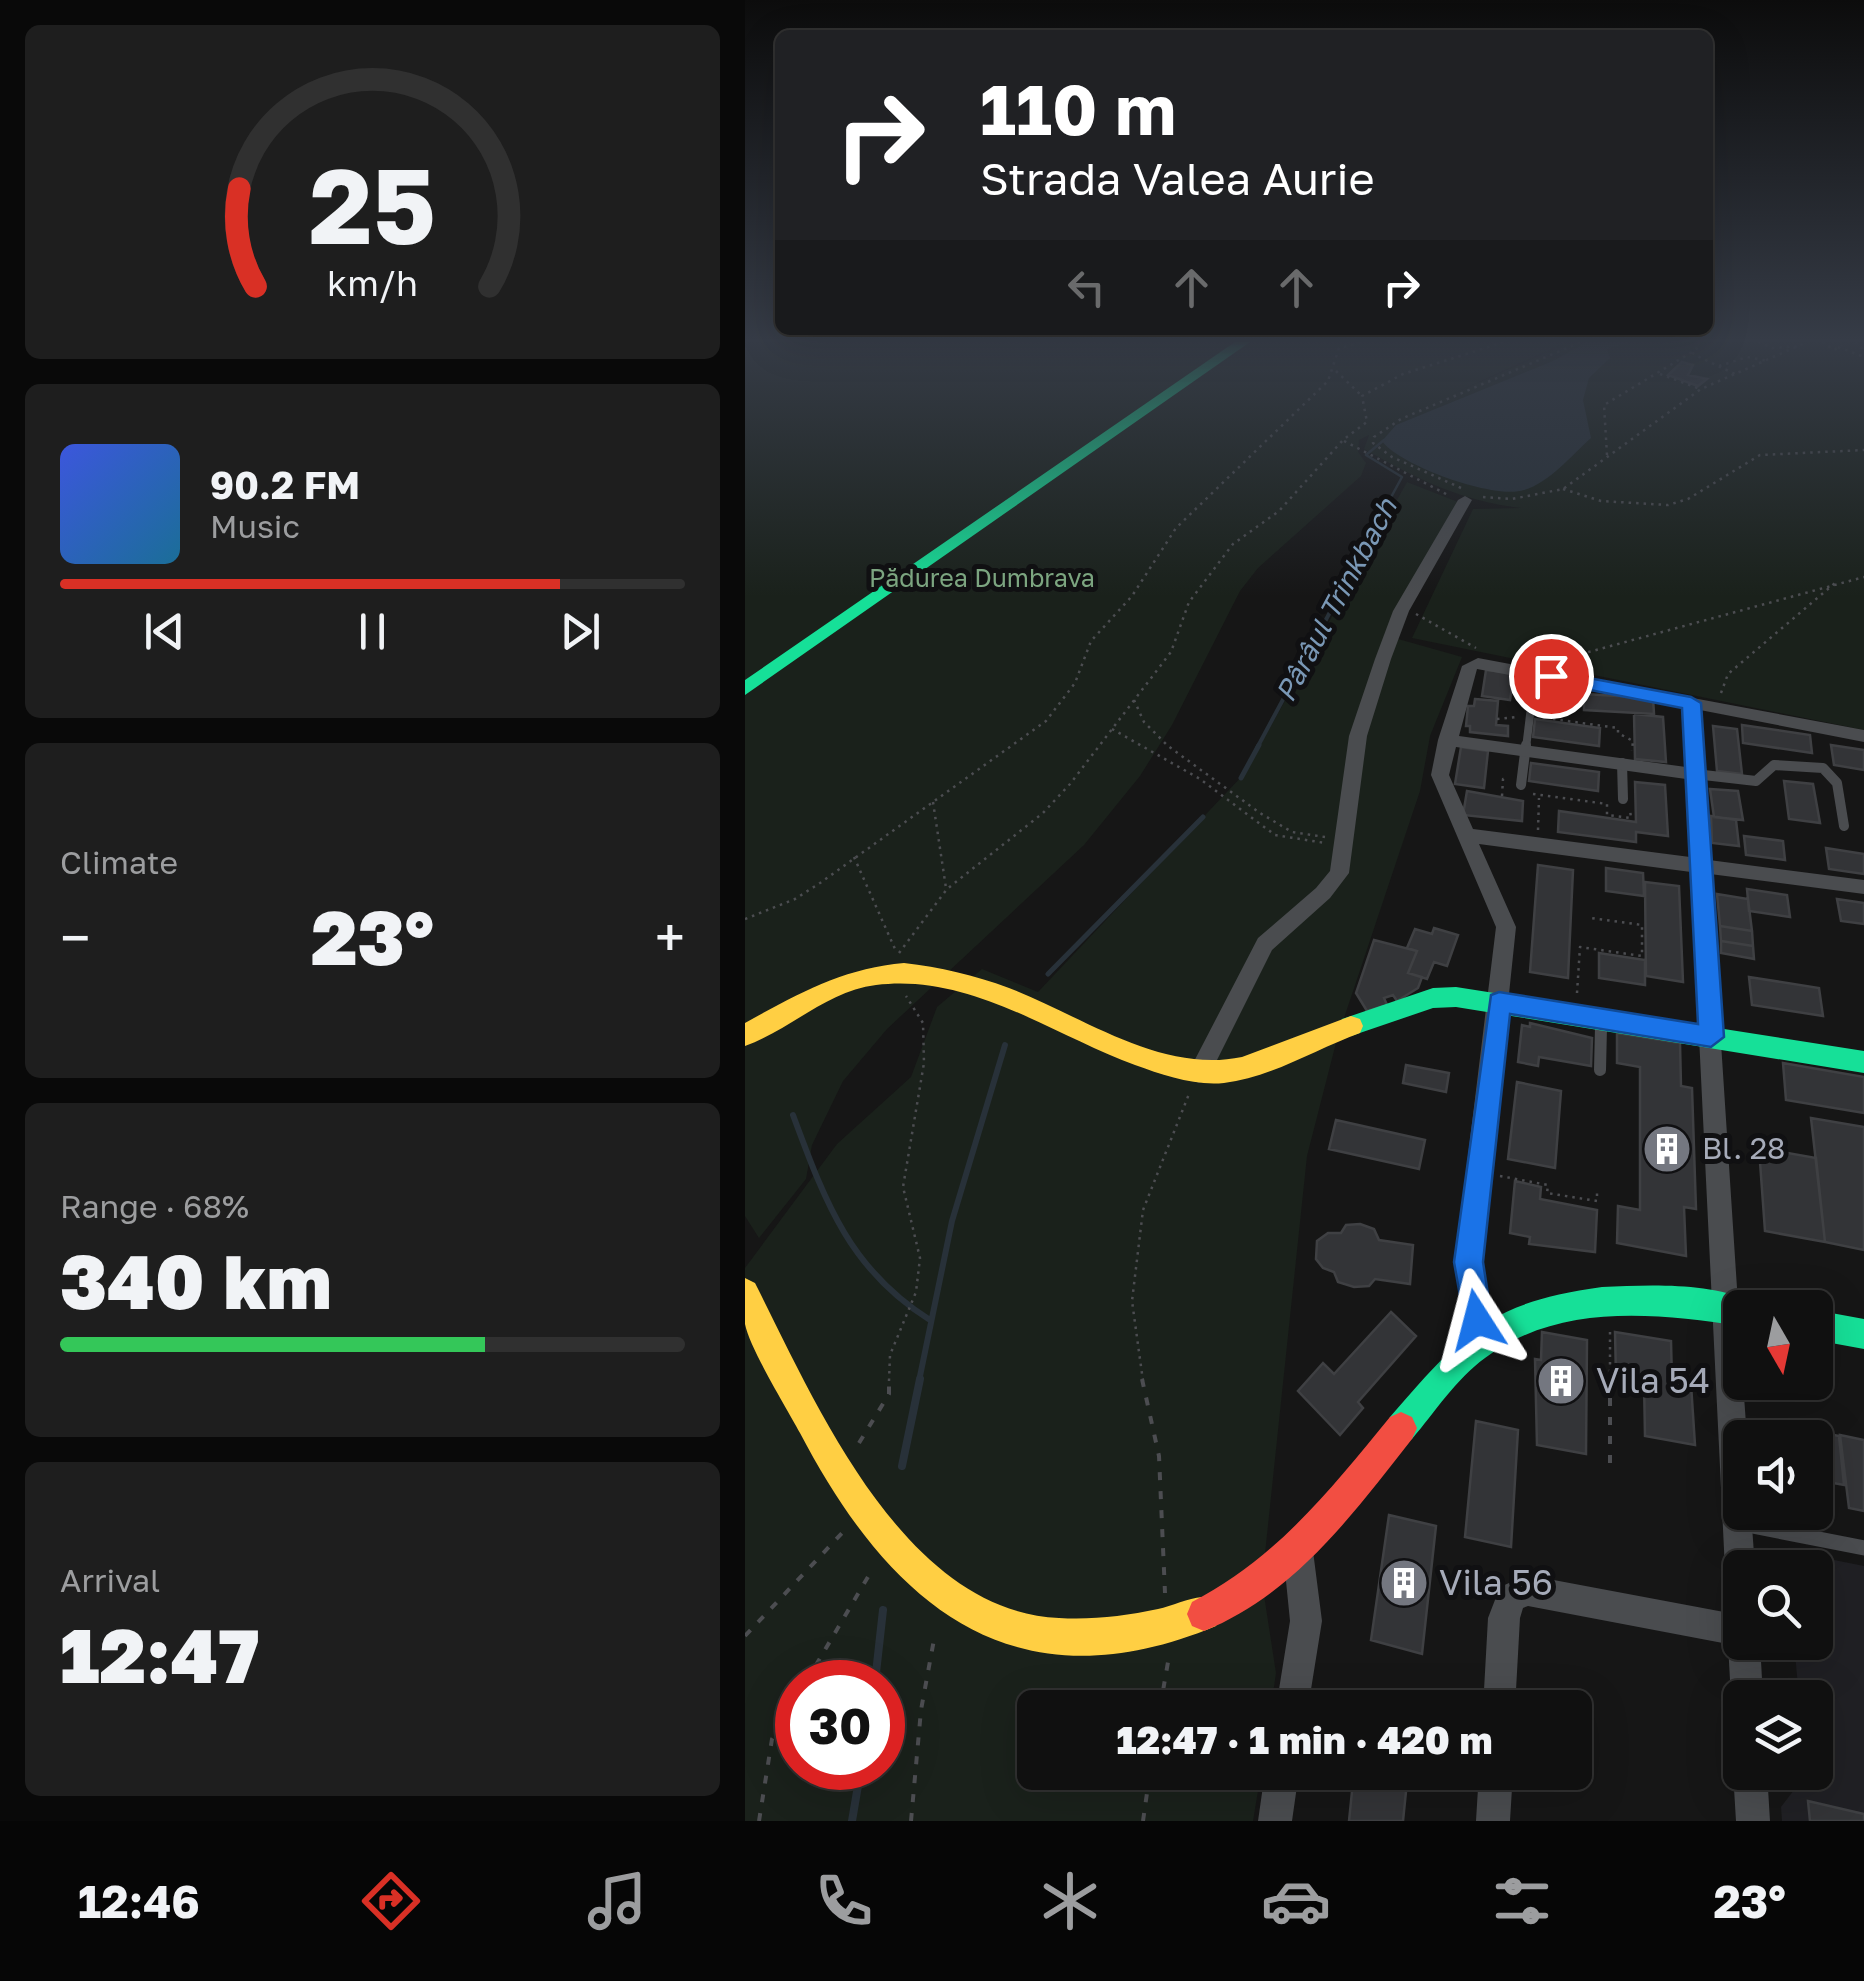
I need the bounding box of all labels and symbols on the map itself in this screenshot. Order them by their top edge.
water label: Pârâul Trinkbach [1268,491,1404,707]
park label: Pădurea Dumbrava [869,562,1095,593]
pin [1509,634,1594,719]
building icon: Bl. 28 [1641,1123,1693,1175]
place label: Bl. 28 [1702,1130,1785,1166]
position arrow [1425,1268,1529,1372]
north arrow [1723,1290,1833,1400]
building icon: Vila 54 [1535,1355,1587,1407]
place label: Vila 54 [1596,1359,1710,1401]
building icon: Vila 56 [1378,1557,1430,1609]
place label: Vila 56 [1439,1561,1553,1603]
speed limit sign: 30 [775,1660,905,1790]

